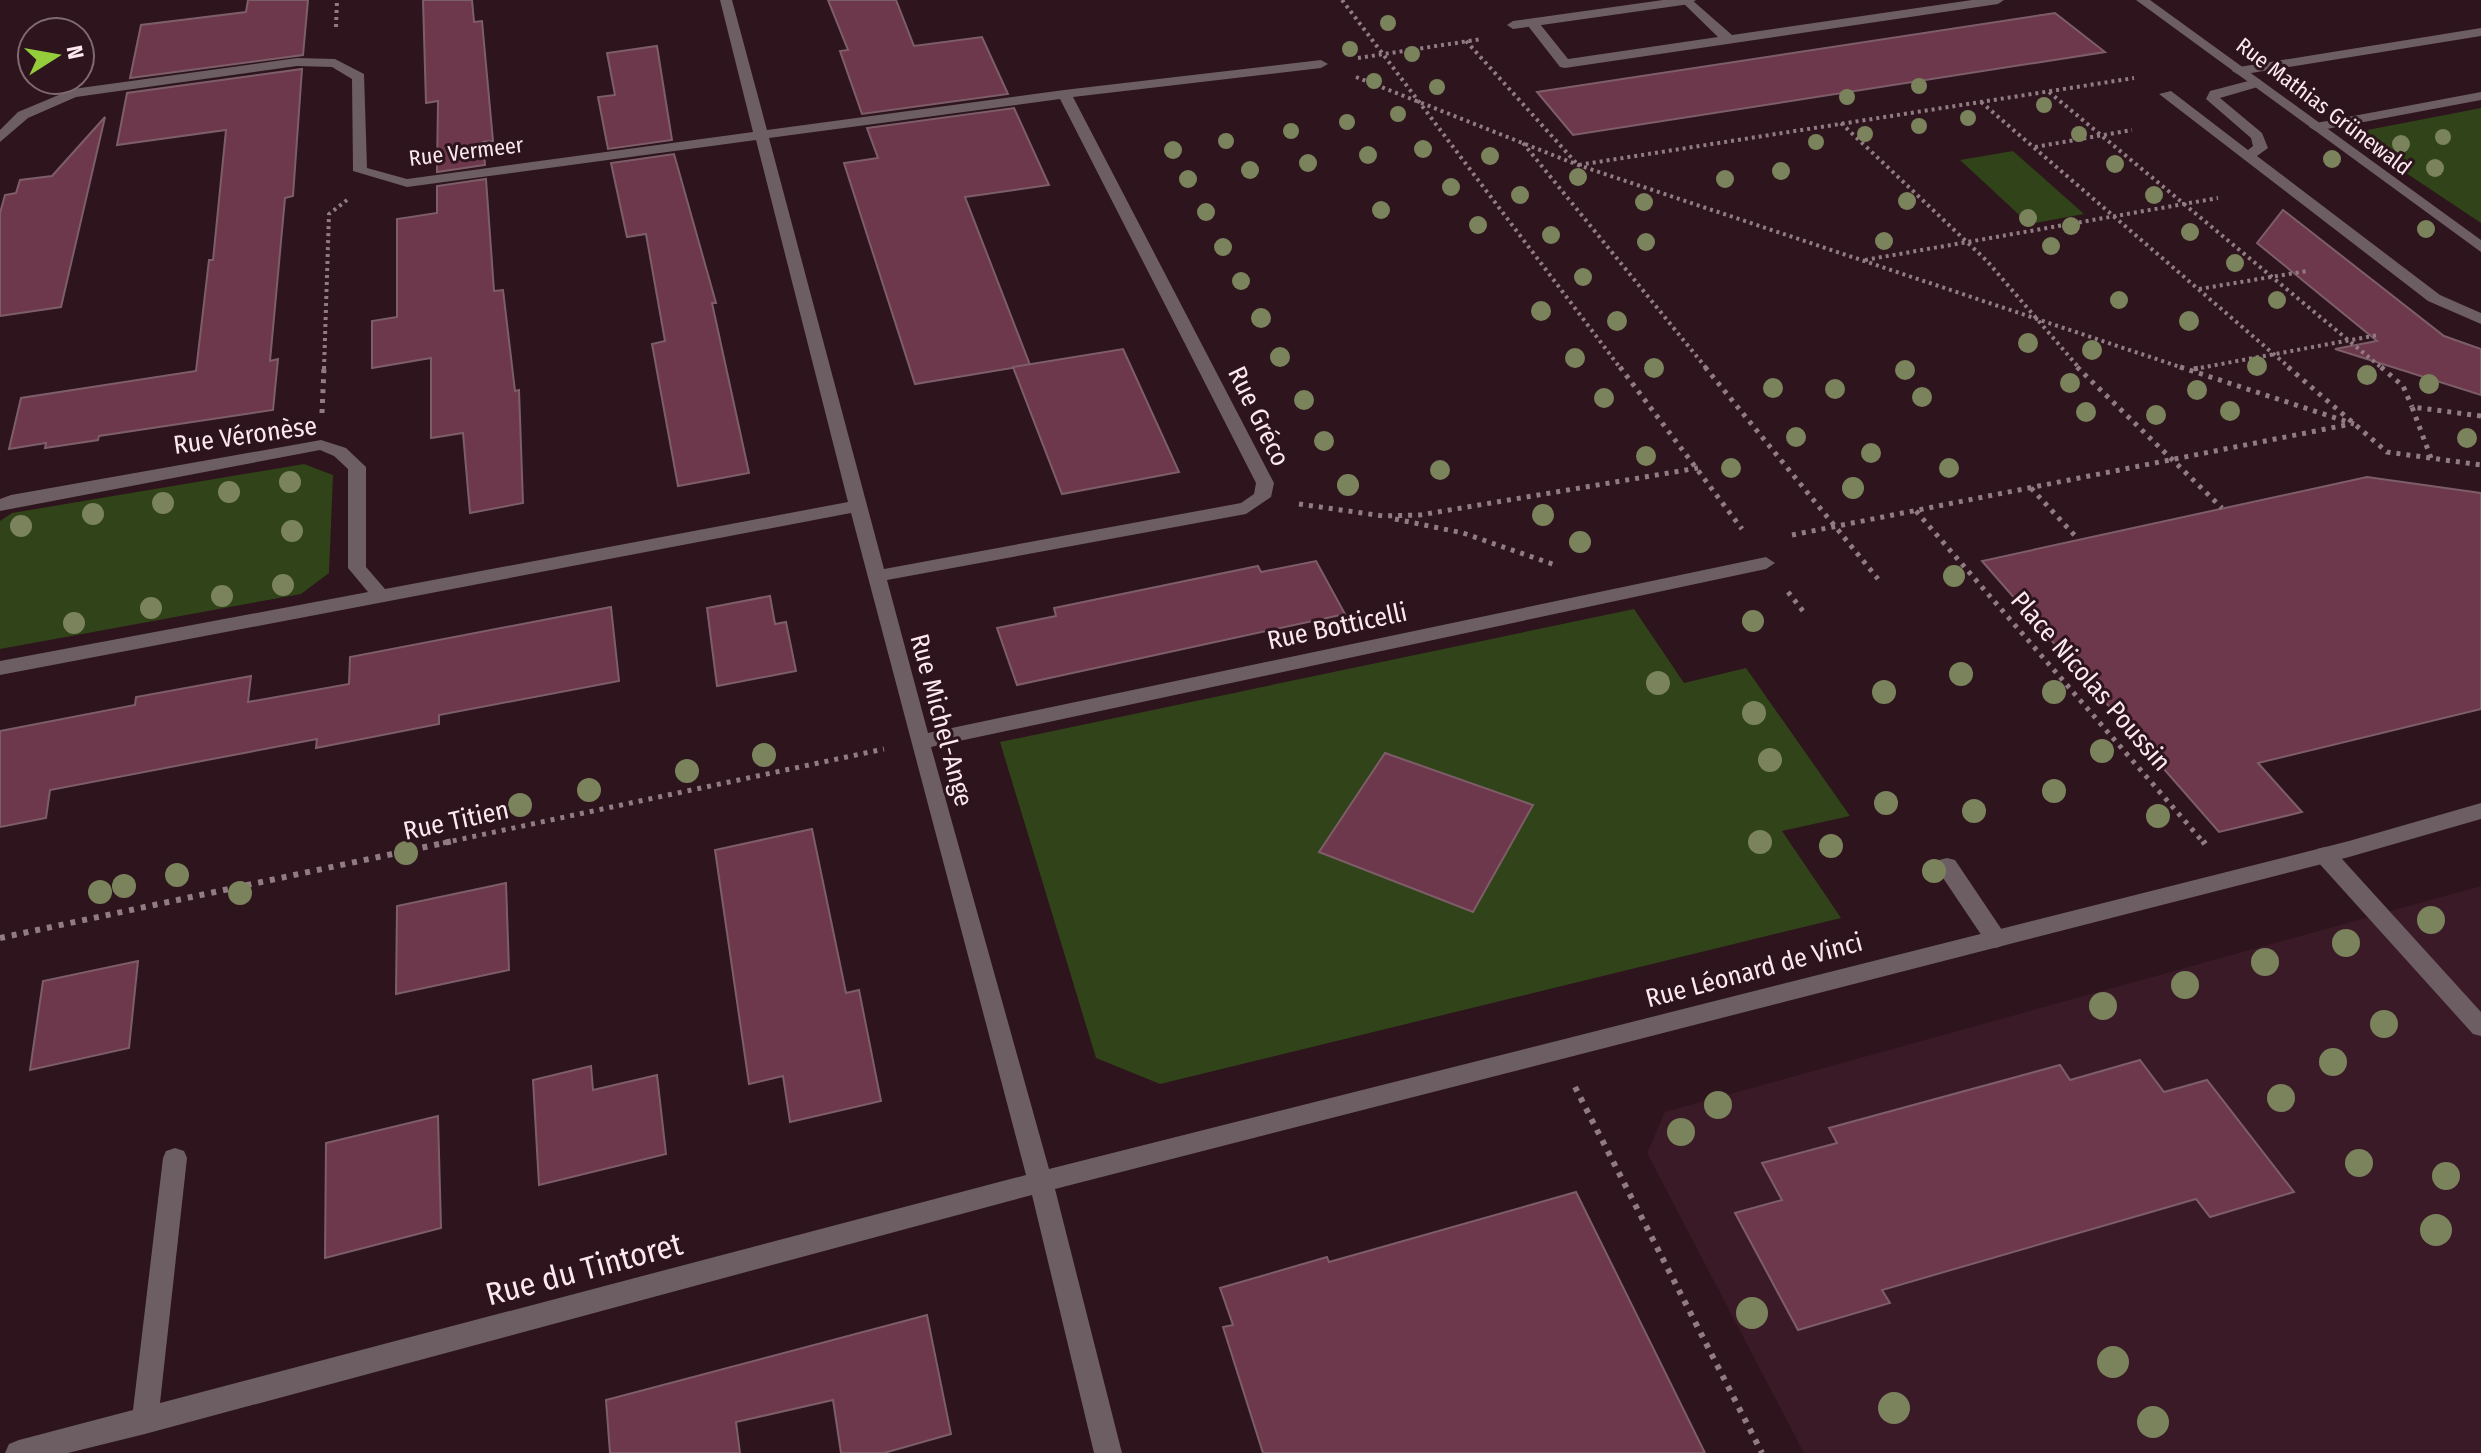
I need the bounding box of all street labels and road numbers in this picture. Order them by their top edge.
street label: Rue Mathias Grünewald [2231,32,2416,181]
street label: Rue Vermeer [407,131,525,172]
street label: Rue Gréco [1221,361,1296,471]
street label: Rue Véronèse [171,410,319,461]
street label: Place Nicolas Poussin [2004,585,2177,777]
street label: Rue Botticelli [1264,597,1410,656]
street label: Rue Michel-Ange [904,630,979,810]
street label: Rue Titien [401,794,512,847]
street label: Rue Léonard de Vinci [1642,927,1866,1014]
street label: Rue du Tintoret [482,1224,687,1313]

